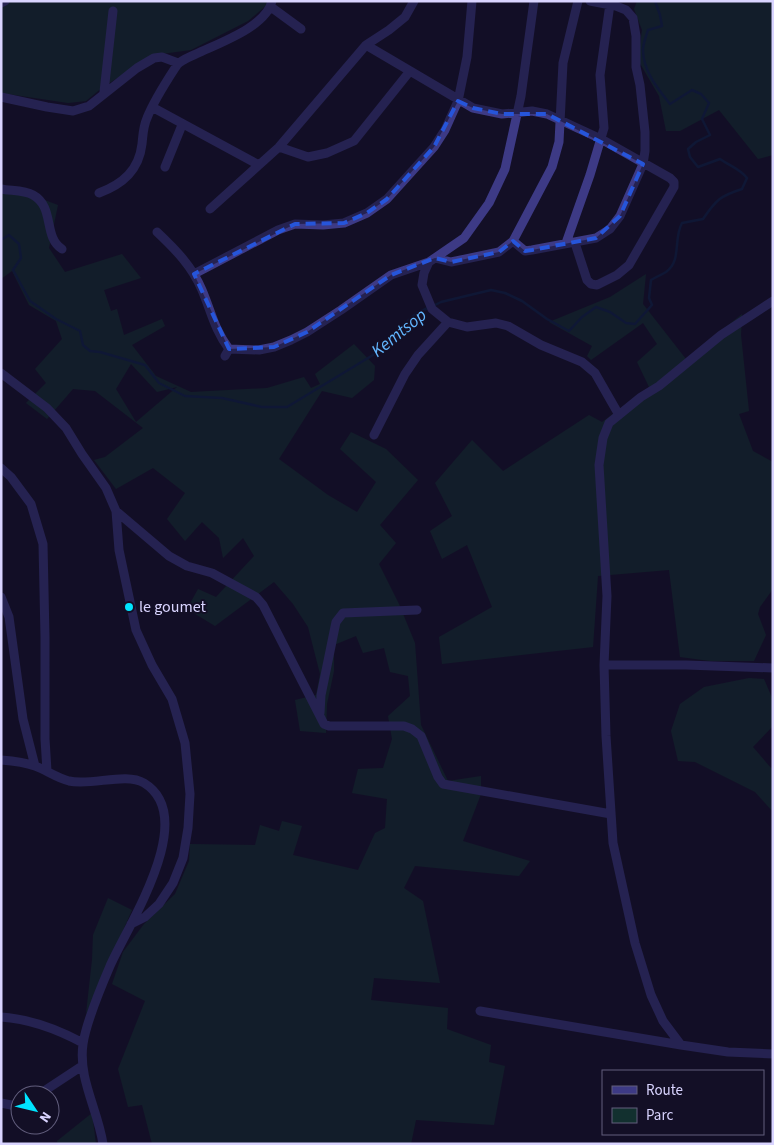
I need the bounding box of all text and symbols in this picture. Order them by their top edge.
water label: Kemtsop [366,303,432,363]
place label: le goumet [139,596,206,618]
marker: le goumet [123,601,135,613]
legend [602,1070,764,1135]
text: Route [646,1080,683,1101]
north arrow [10,1085,60,1135]
text: Parc [646,1105,673,1126]
text: N [34,1107,56,1126]

